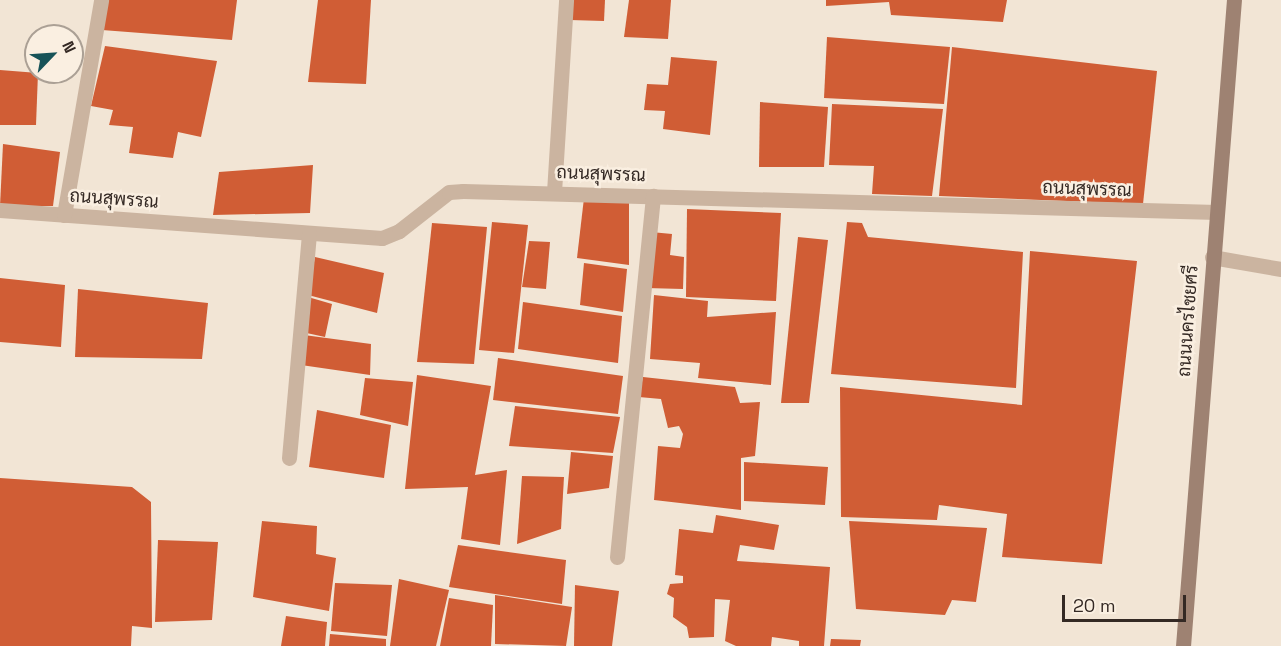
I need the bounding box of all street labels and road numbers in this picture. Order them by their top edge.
street label: ถนนสุพรรณ [556,162,646,186]
street label: ถนนสุพรรณ [1042,177,1132,201]
street label: ถนนสุพรรณ [69,185,159,213]
street label: ถนนนครไชยศรี [1173,264,1203,378]

